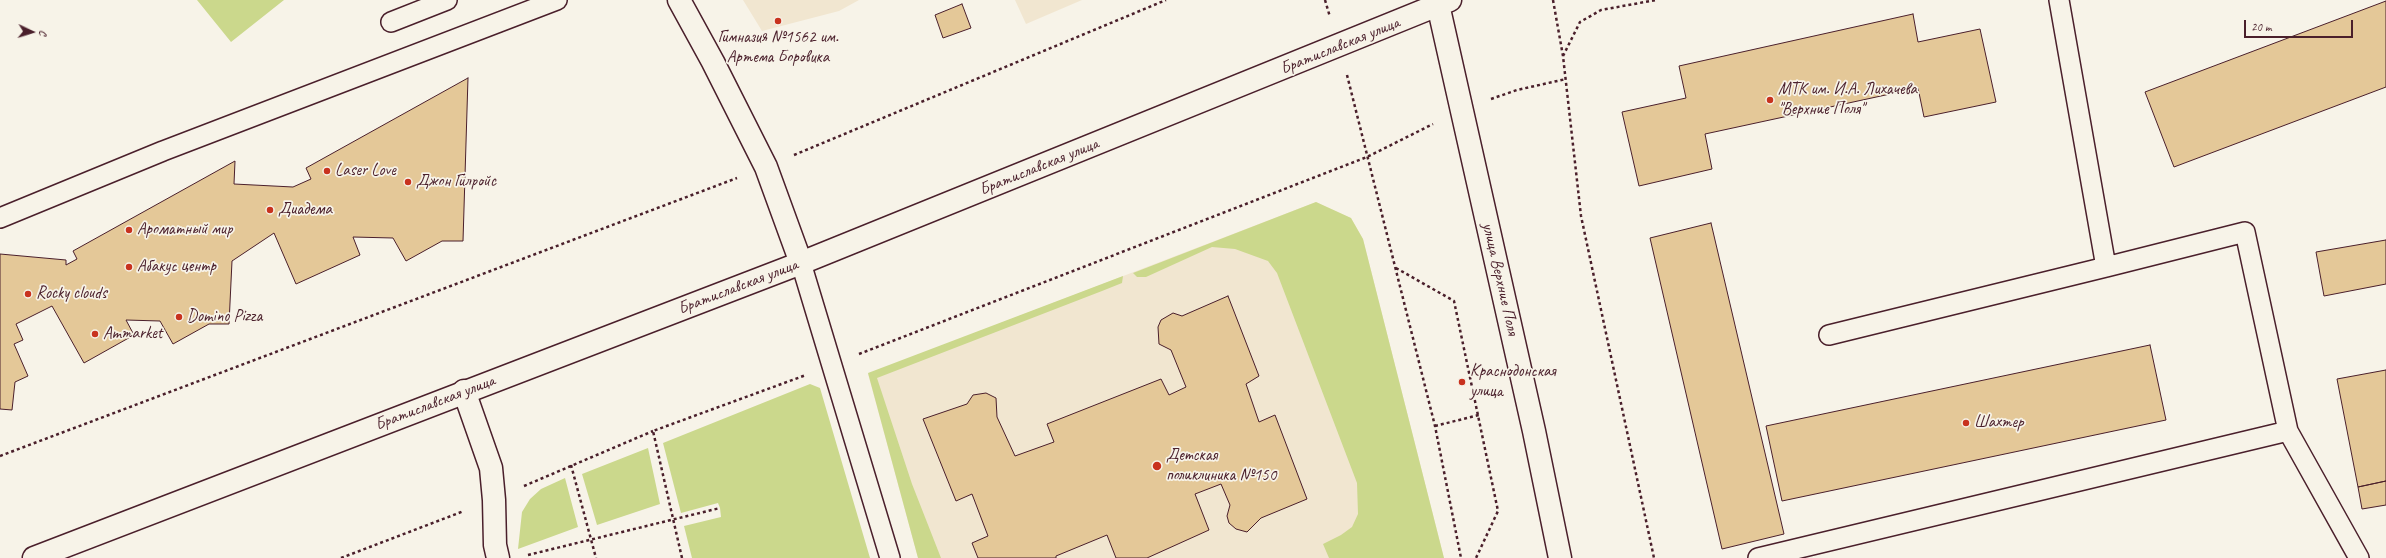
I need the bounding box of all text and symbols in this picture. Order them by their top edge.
north arrow [12,12,52,52]
scale bar [2246,12,2355,38]
street label: Братиславская улица [1277,13,1403,79]
marker: Гимназия №1562 им. Артема Боровика [773,16,783,26]
text: 20 m [2251,19,2271,35]
place label: Гимназия №1562 им. Артема Боровика [718,28,838,68]
text: С [37,30,51,36]
place label: МТК им. И.А. Лихачева "Верхние Поля" [1778,80,1917,120]
marker: МТК им. И.А. Лихачева "Верхние Поля" [1765,95,1775,105]
street label: Братиславская улица [976,134,1102,200]
place label: Laser Love [335,161,396,181]
marker: Laser Love [322,166,332,176]
place label: Джон Гилройс [416,172,496,192]
marker: Джон Гилройс [403,177,413,187]
place label: Диадема [278,200,332,220]
marker: Диадема [265,205,275,215]
place label: Ароматный мир [137,220,232,240]
street label: улица Верхние Поля [1477,221,1523,337]
marker: Ароматный мир [124,225,134,235]
street label: Братиславская улица [675,255,801,319]
place label: Абакус центр [137,257,216,277]
marker: Абакус центр [124,262,134,272]
place label: Rocky clouds [36,284,107,304]
marker: Rocky clouds [23,289,33,299]
place label: Domino Pizza [187,307,262,327]
marker: Domino Pizza [174,312,184,322]
place label: Ammarket [103,324,162,344]
marker: Ammarket [90,329,100,339]
place label: Краснодонская улица [1470,362,1556,402]
street label: Братиславская улица [372,371,498,435]
marker: Краснодонская улица [1457,377,1467,387]
place label: Шахтер [1974,413,2023,433]
marker: Шахтер [1961,418,1971,428]
place label: Детская поликлиника №150 [1166,446,1276,486]
marker: Детская поликлиника №150 [1151,460,1163,472]

